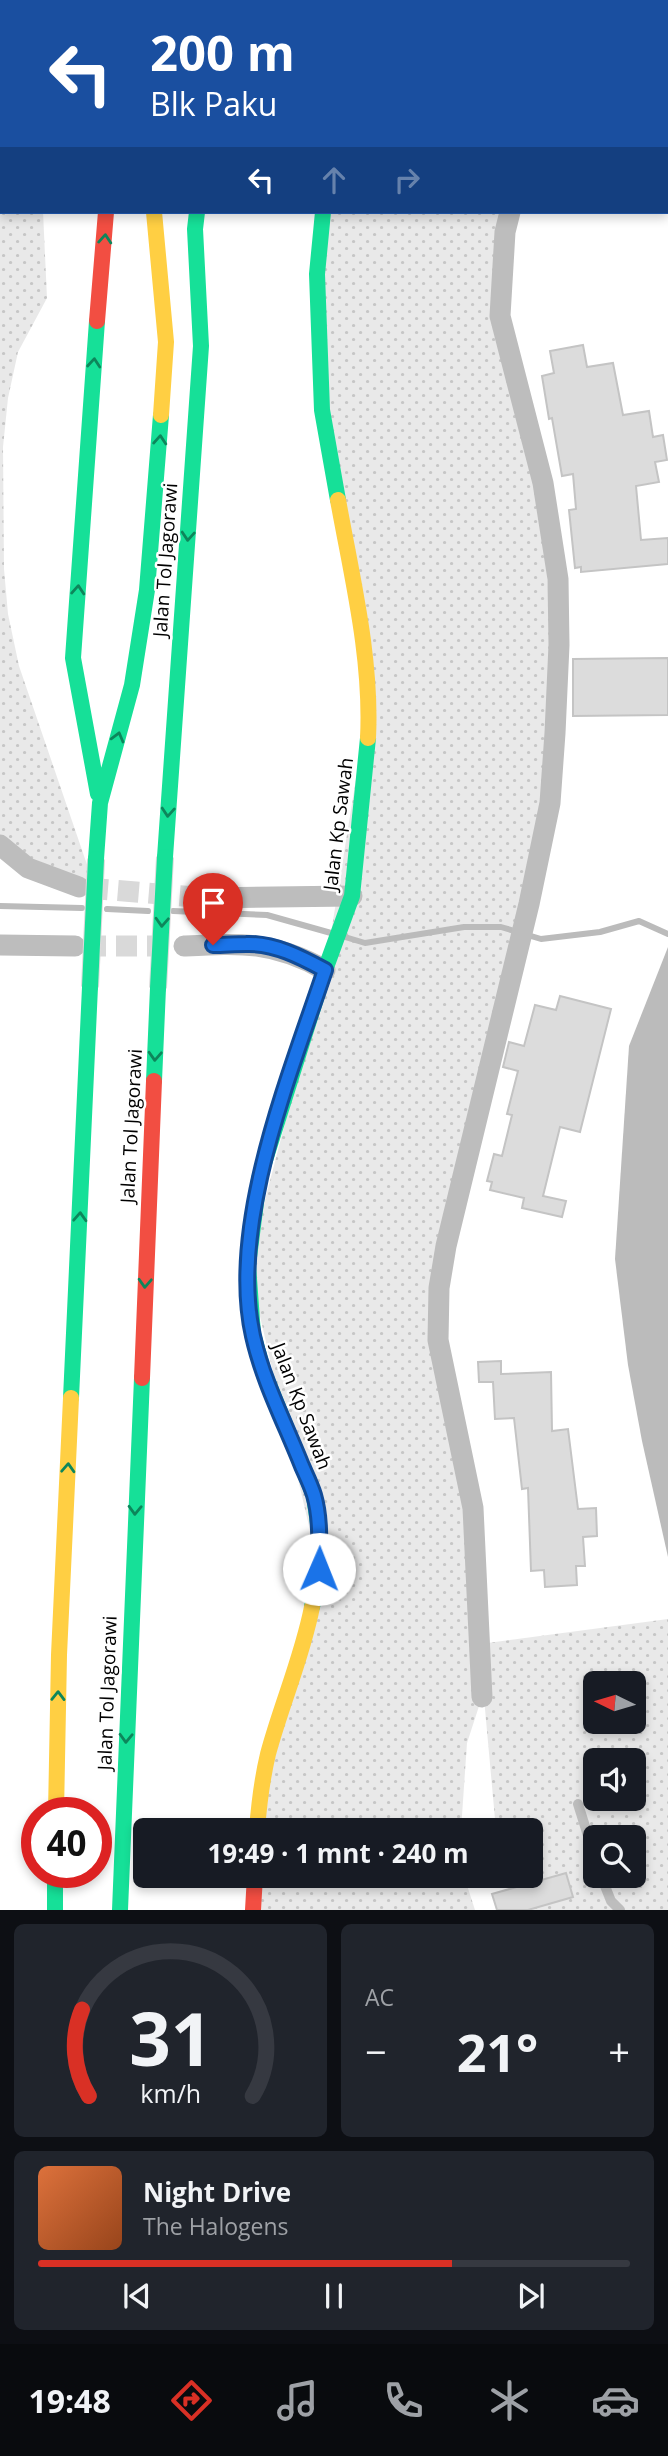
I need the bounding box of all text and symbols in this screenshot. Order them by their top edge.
text: 200 m [150,19,295,85]
icon: left [35,28,126,119]
text: Blk Paku [150,82,277,125]
icon: left [242,161,280,199]
icon: ahead [315,161,353,199]
icon: right [388,161,426,199]
one-way arrow [97,233,112,244]
one-way arrow [86,357,101,368]
one-way arrow [152,434,167,445]
street label: Jalan Tol Jagorawi [147,482,183,640]
one-way arrow [181,531,196,542]
one-way arrow [70,584,85,595]
one-way arrow [109,731,124,743]
street label: Jalan Kp Sawah [317,756,359,894]
one-way arrow [161,806,176,817]
pin [183,873,243,945]
icon: arrive [194,884,232,922]
one-way arrow [154,917,169,928]
street label: Jalan Tol Jagorawi [114,1048,148,1206]
one-way arrow [148,1050,163,1061]
one-way arrow [72,1211,87,1222]
one-way arrow [138,1278,153,1289]
street label: Jalan Kp Sawah [265,1337,338,1473]
one-way arrow [60,1463,75,1474]
one-way arrow [128,1505,143,1516]
position arrow [282,1532,356,1606]
street label: Jalan Tol Jagorawi [91,1615,123,1773]
north arrow [583,1671,646,1734]
map controls [583,1671,646,1888]
one-way arrow [51,1690,66,1701]
one-way arrow [118,1732,133,1743]
button: sound [583,1748,646,1811]
speed limit sign: 40 [21,1797,112,1888]
button: search [583,1825,646,1888]
text: 19:49 · 1 mnt · 240 m [207,1835,469,1871]
text: AC [365,1981,394,2013]
text: 31 [129,1989,212,2088]
text: 21° [457,2016,538,2087]
text: − [365,2025,387,2077]
text: + [608,2025,630,2077]
text: km/h [140,2076,201,2110]
text: Night Drive [143,2174,291,2210]
text: The Halogens [143,2210,289,2242]
icon: previous [118,2277,156,2315]
icon: pause [315,2277,353,2315]
icon: next [512,2277,550,2315]
icon: directions [167,2376,216,2425]
icon: music [273,2376,322,2425]
icon: phone [379,2376,428,2425]
icon: climate [485,2376,534,2425]
icon: car [591,2376,640,2425]
text: 19:48 [28,2379,111,2422]

